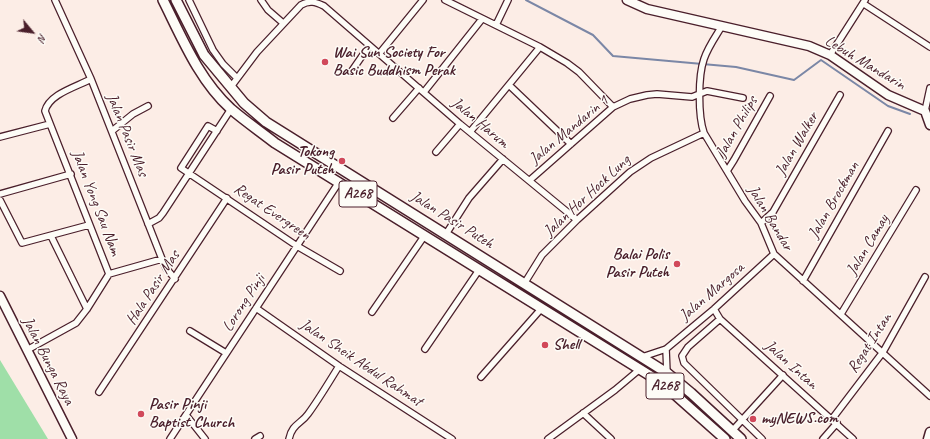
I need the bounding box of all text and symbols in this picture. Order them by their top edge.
north arrow [12,12,52,52]
text: N [35,31,50,44]
street label: Lebuh Mandarin [821,31,909,95]
place label: Wai Sun Society For Basic Buddhism Perak [333,43,455,81]
marker: Wai Sun Society For Basic Buddhism Perak [320,57,330,67]
street label: Jalan Pasir Mas [102,91,152,179]
street label: Jalan Mandarin 1 [526,91,612,169]
street label: Jalan Harum [447,93,513,153]
street label: Jalan Philips [712,93,762,161]
street label: Jalan Walker [771,109,823,179]
place label: Tokong Pasir Puteh [271,142,334,180]
street label: Jalan Yong Sau Nam [67,148,125,258]
street label: Jalan Hor Hock Lung [540,151,634,241]
marker: Tokong Pasir Puteh [337,156,347,166]
street label: Jalan Brockman [804,158,864,242]
street label: Regat Evergreen [230,179,314,245]
road number: A268 [339,181,377,207]
street label: Jalan Bandar [743,182,797,254]
street label: Jalan Pasir Puteh [407,187,497,253]
street label: Jalan Camay [842,211,894,279]
place label: Balai Polis Pasir Puteh [606,245,669,283]
street label: Hala Pasir Mas [122,247,184,329]
marker: Balai Polis Pasir Puteh [672,259,682,269]
street label: Jalan Margosa [676,259,748,325]
street label: Lorong Pinji [218,271,270,335]
street label: Regat Intan [843,309,897,377]
street label: Jalan Bunga Raya [18,314,78,408]
street label: Jalan Sheik Abdul Rahmat [296,315,426,411]
place label: Shell [553,335,580,355]
street label: Jalan Intan [760,336,822,394]
marker: Shell [540,340,550,350]
road number: A268 [646,373,684,399]
place label: Pasir Pinji Baptist Church [149,395,234,433]
marker: Pasir Pinji Baptist Church [136,409,146,419]
place label: myNEWS.com [761,409,838,429]
marker: myNEWS.com [748,414,758,424]

